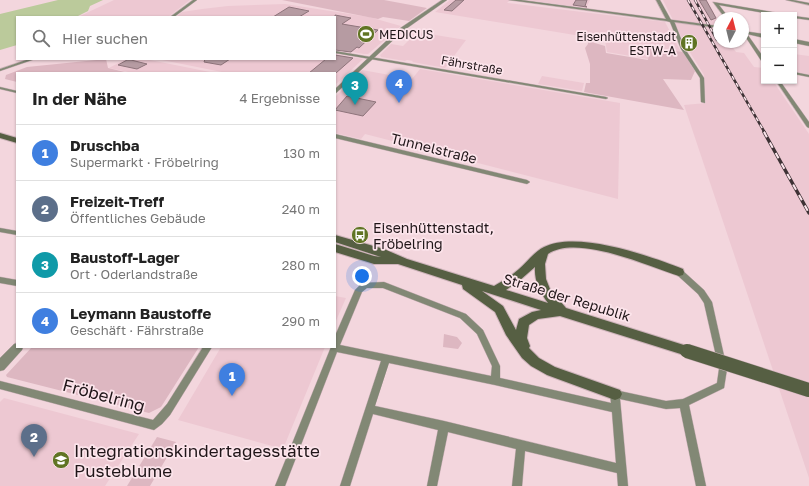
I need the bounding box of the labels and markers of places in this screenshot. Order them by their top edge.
sports icon: MEDICUS [356,24,376,44]
place label: MEDICUS [379,27,434,42]
place label: Eisenhüttenstadt ESTW-A [576,29,676,58]
building icon: Eisenhüttenstadt ESTW-A [679,33,699,53]
pin: 4 [386,70,412,103]
pin: 3 [342,72,368,105]
place label: Eisenhüttenstadt, Fröbelring [373,219,494,252]
bus stop icon: Eisenhüttenstadt, Fröbelring [350,225,370,245]
pin: 1 [219,363,245,396]
pin: 2 [21,424,47,457]
place label: Integrationskindertagesstätte Pusteblume [74,440,320,481]
school or university icon: Integrationskindertagesstätte Pusteblume [51,450,71,470]

